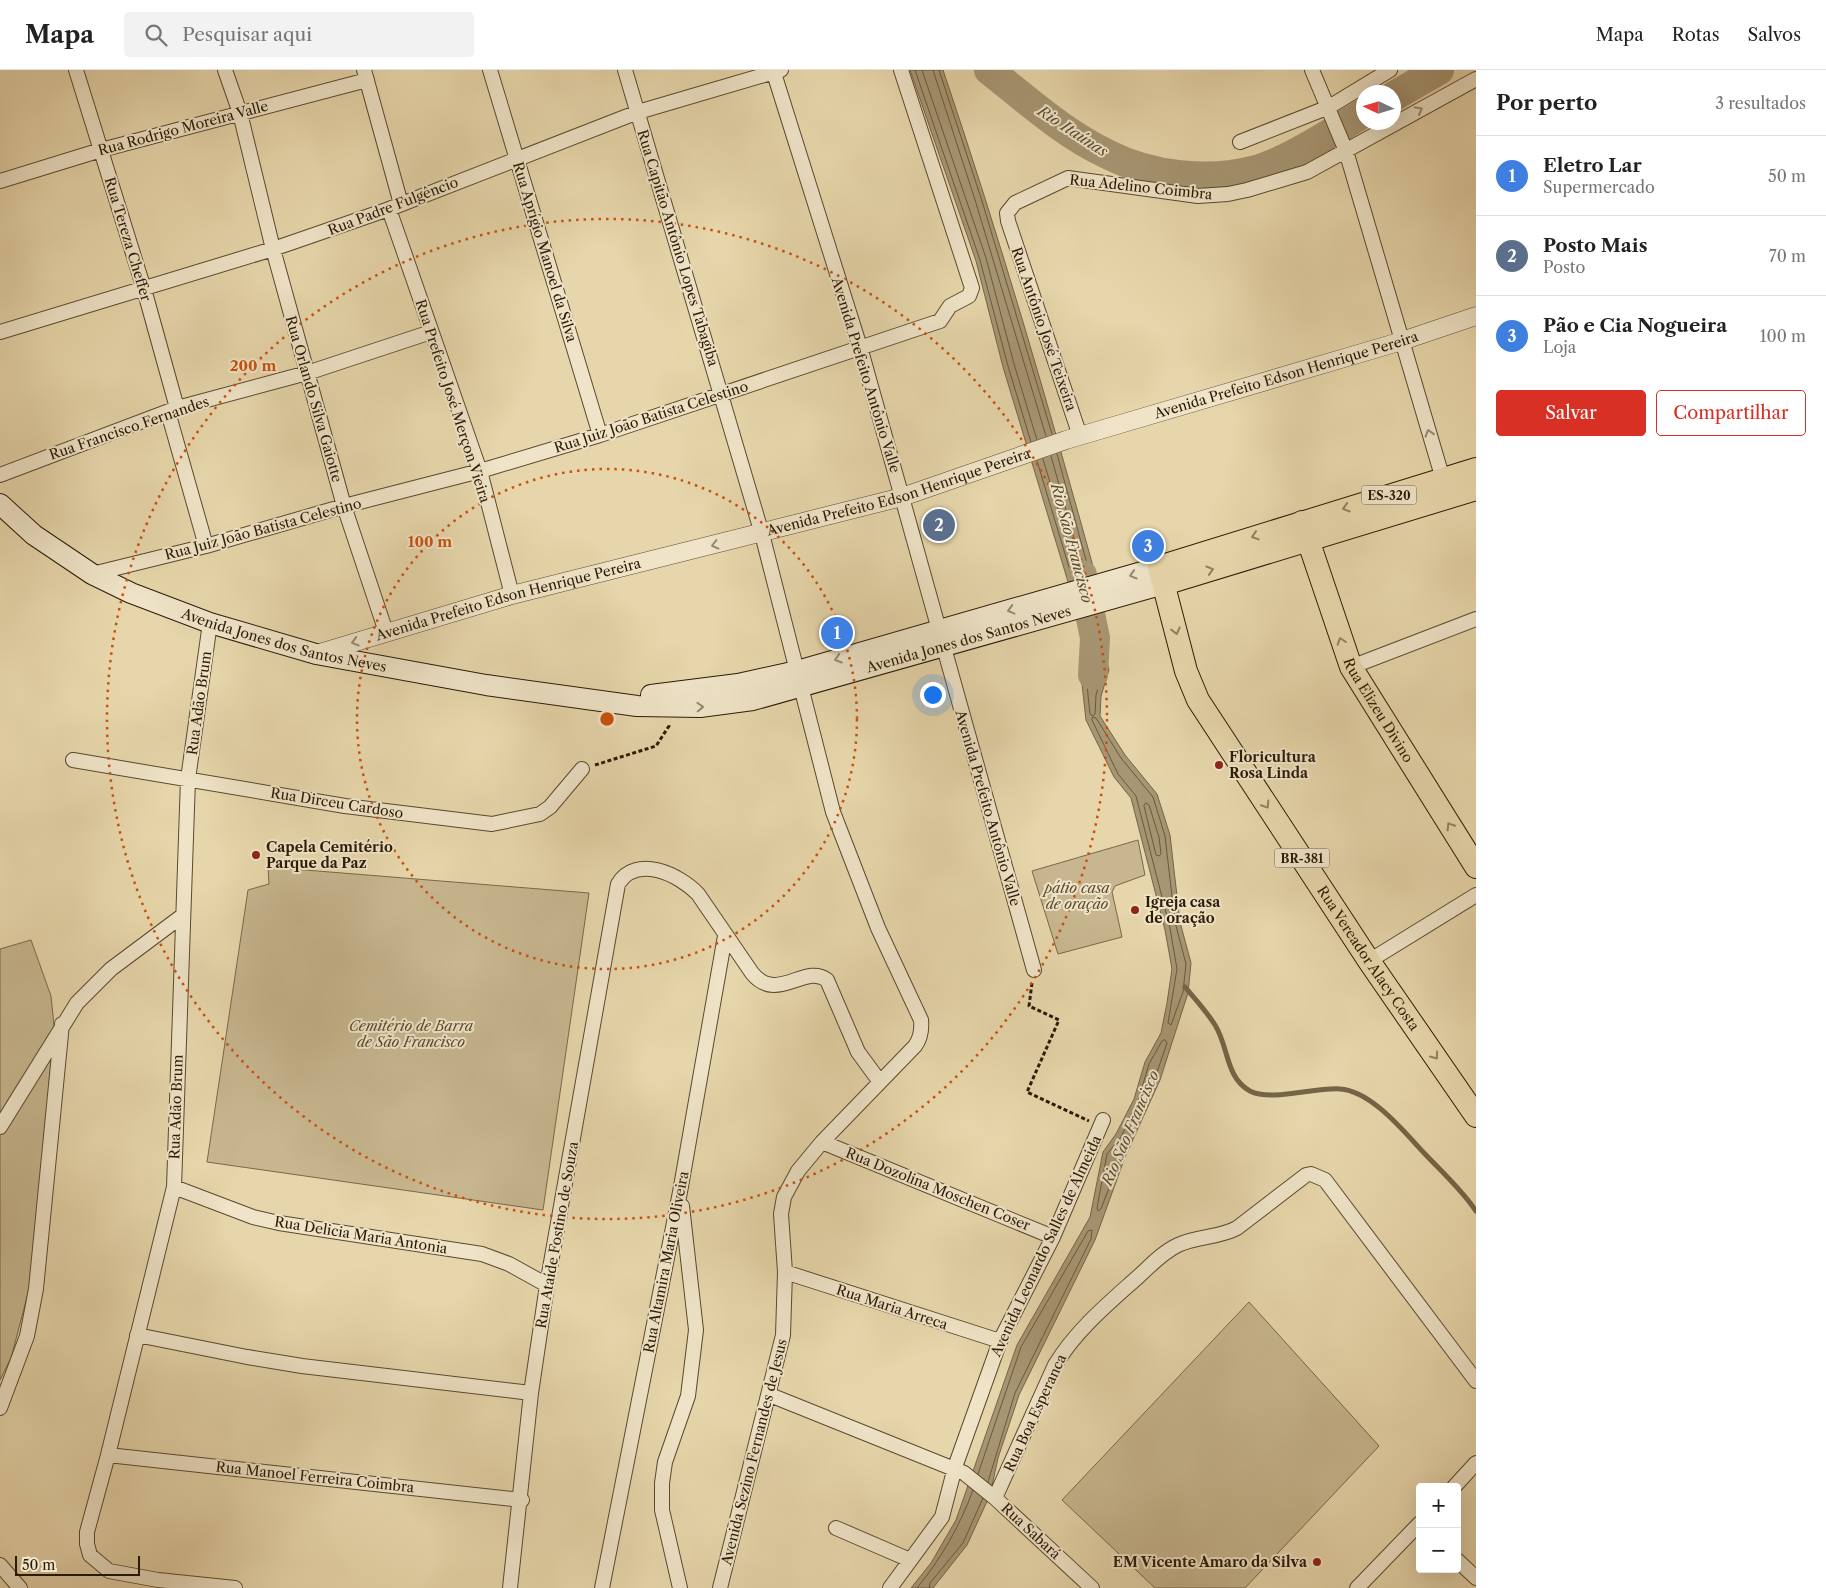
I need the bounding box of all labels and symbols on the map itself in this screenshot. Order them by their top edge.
north arrow [1356,85,1401,130]
street label: Rua Rodrigo Moreira Valle [96,97,270,159]
water label: Rio Itaúnas [1034,101,1112,161]
one-way arrow [1413,107,1422,117]
street label: Rua Capitão Antônio Lopes Tabagiba [633,127,723,369]
street label: Rua Aprígio Manoel da Silva [509,160,581,345]
street label: Rua Adelino Coimbra [1069,171,1214,204]
street label: Rua Padre Fulgêncio [325,173,461,239]
street label: Rua Tereza Cheffer [101,175,155,303]
street label: Rua Antônio José Teixeira [1007,245,1081,414]
street label: Avenida Prefeito Antônio Valle [827,274,904,475]
street label: Rua Prefeito José Merçon Vieira [412,297,495,506]
street label: Rua Orlando Silva Gaiotte [282,314,346,485]
street label: Avenida Prefeito Edson Henrique Pereira [1151,327,1421,423]
text: 200 m [230,356,276,375]
street label: Rua Juiz João Batista Celestino [552,377,750,457]
street label: Rua Francisco Fernandes [47,392,211,464]
one-way arrow [1425,429,1435,437]
street label: Avenida Prefeito Edson Henrique Pereira [764,444,1033,540]
water label: Rio São Francisco [1047,480,1097,605]
road number: ES-320 [1362,486,1416,504]
street label: Rua Juiz João Batista Celestino [163,494,363,564]
one-way arrow [1342,503,1350,513]
pin: 2 [923,506,955,544]
pin: 3 [1132,527,1164,565]
one-way arrow [1252,531,1260,541]
text: 100 m [408,532,452,551]
one-way arrow [710,539,719,550]
street label: Avenida Prefeito Edson Henrique Pereira [373,554,643,645]
one-way arrow [1206,565,1214,575]
one-way arrow [1129,569,1138,579]
street label: Avenida Jones dos Santos Neves [863,602,1073,677]
street label: Avenida Jones dos Santos Neves [178,604,388,676]
one-way arrow [1008,604,1016,614]
pin: 1 [821,614,853,652]
one-way arrow [1170,627,1181,636]
one-way arrow [352,636,360,646]
one-way arrow [1337,638,1347,646]
street label: Rua Adão Brum [183,650,215,756]
one-way arrow [834,653,843,663]
street label: Rua Elizeu Divino [1340,656,1417,766]
your location [920,682,946,708]
one-way arrow [696,701,704,712]
street label: Avenida Prefeito Antônio Valle [951,707,1025,908]
centre of rings [598,710,616,728]
place label: Floricultura Rosa Linda [1229,748,1317,782]
marker: Floricultura Rosa Linda [1213,759,1225,771]
street label: Rua Dirceu Cardoso [269,784,405,822]
one-way arrow [1260,799,1270,808]
one-way arrow [1447,822,1456,832]
place label: Capela Cemitério Parque da Paz [266,838,393,872]
road number: BR-381 [1274,848,1330,868]
marker: Capela Cemitério Parque da Paz [250,849,262,861]
park label: pátio casa de oração [1041,879,1110,913]
street label: Rua Vereador Alacy Costa [1313,882,1424,1035]
place label: Igreja casa de oração [1145,893,1221,927]
marker: Igreja casa de oração [1129,904,1141,916]
park label: Cemitério de Barra de São Francisco [349,1017,474,1051]
one-way arrow [1429,1050,1438,1060]
street label: Rua Adão Brum [165,1054,187,1160]
water label: Rio São Francisco [1097,1068,1163,1189]
street label: Avenida Leonardo Salles de Almeida [986,1132,1106,1360]
street label: Rua Ataíde Fostino de Souza [532,1139,582,1330]
street label: Rua Dozolina Moschen Coser [843,1144,1033,1234]
street label: Rua Altamira Maria Oliveira [640,1169,693,1355]
street label: Rua Delicia Maria Antonia [273,1212,449,1258]
street label: Rua Maria Arreca [834,1280,951,1334]
street label: Avenida Sezino Fernandes de Jesus [717,1337,791,1568]
street label: Rua Boa Esperanca [1000,1351,1070,1475]
street label: Rua Manoel Ferreira Coimbra [215,1458,416,1496]
street label: Rua Sabará [998,1499,1065,1563]
scale bar [15,1553,140,1576]
place label: EM Vicente Amaro da Silva [1113,1553,1308,1571]
marker: EM Vicente Amaro da Silva [1311,1556,1323,1568]

